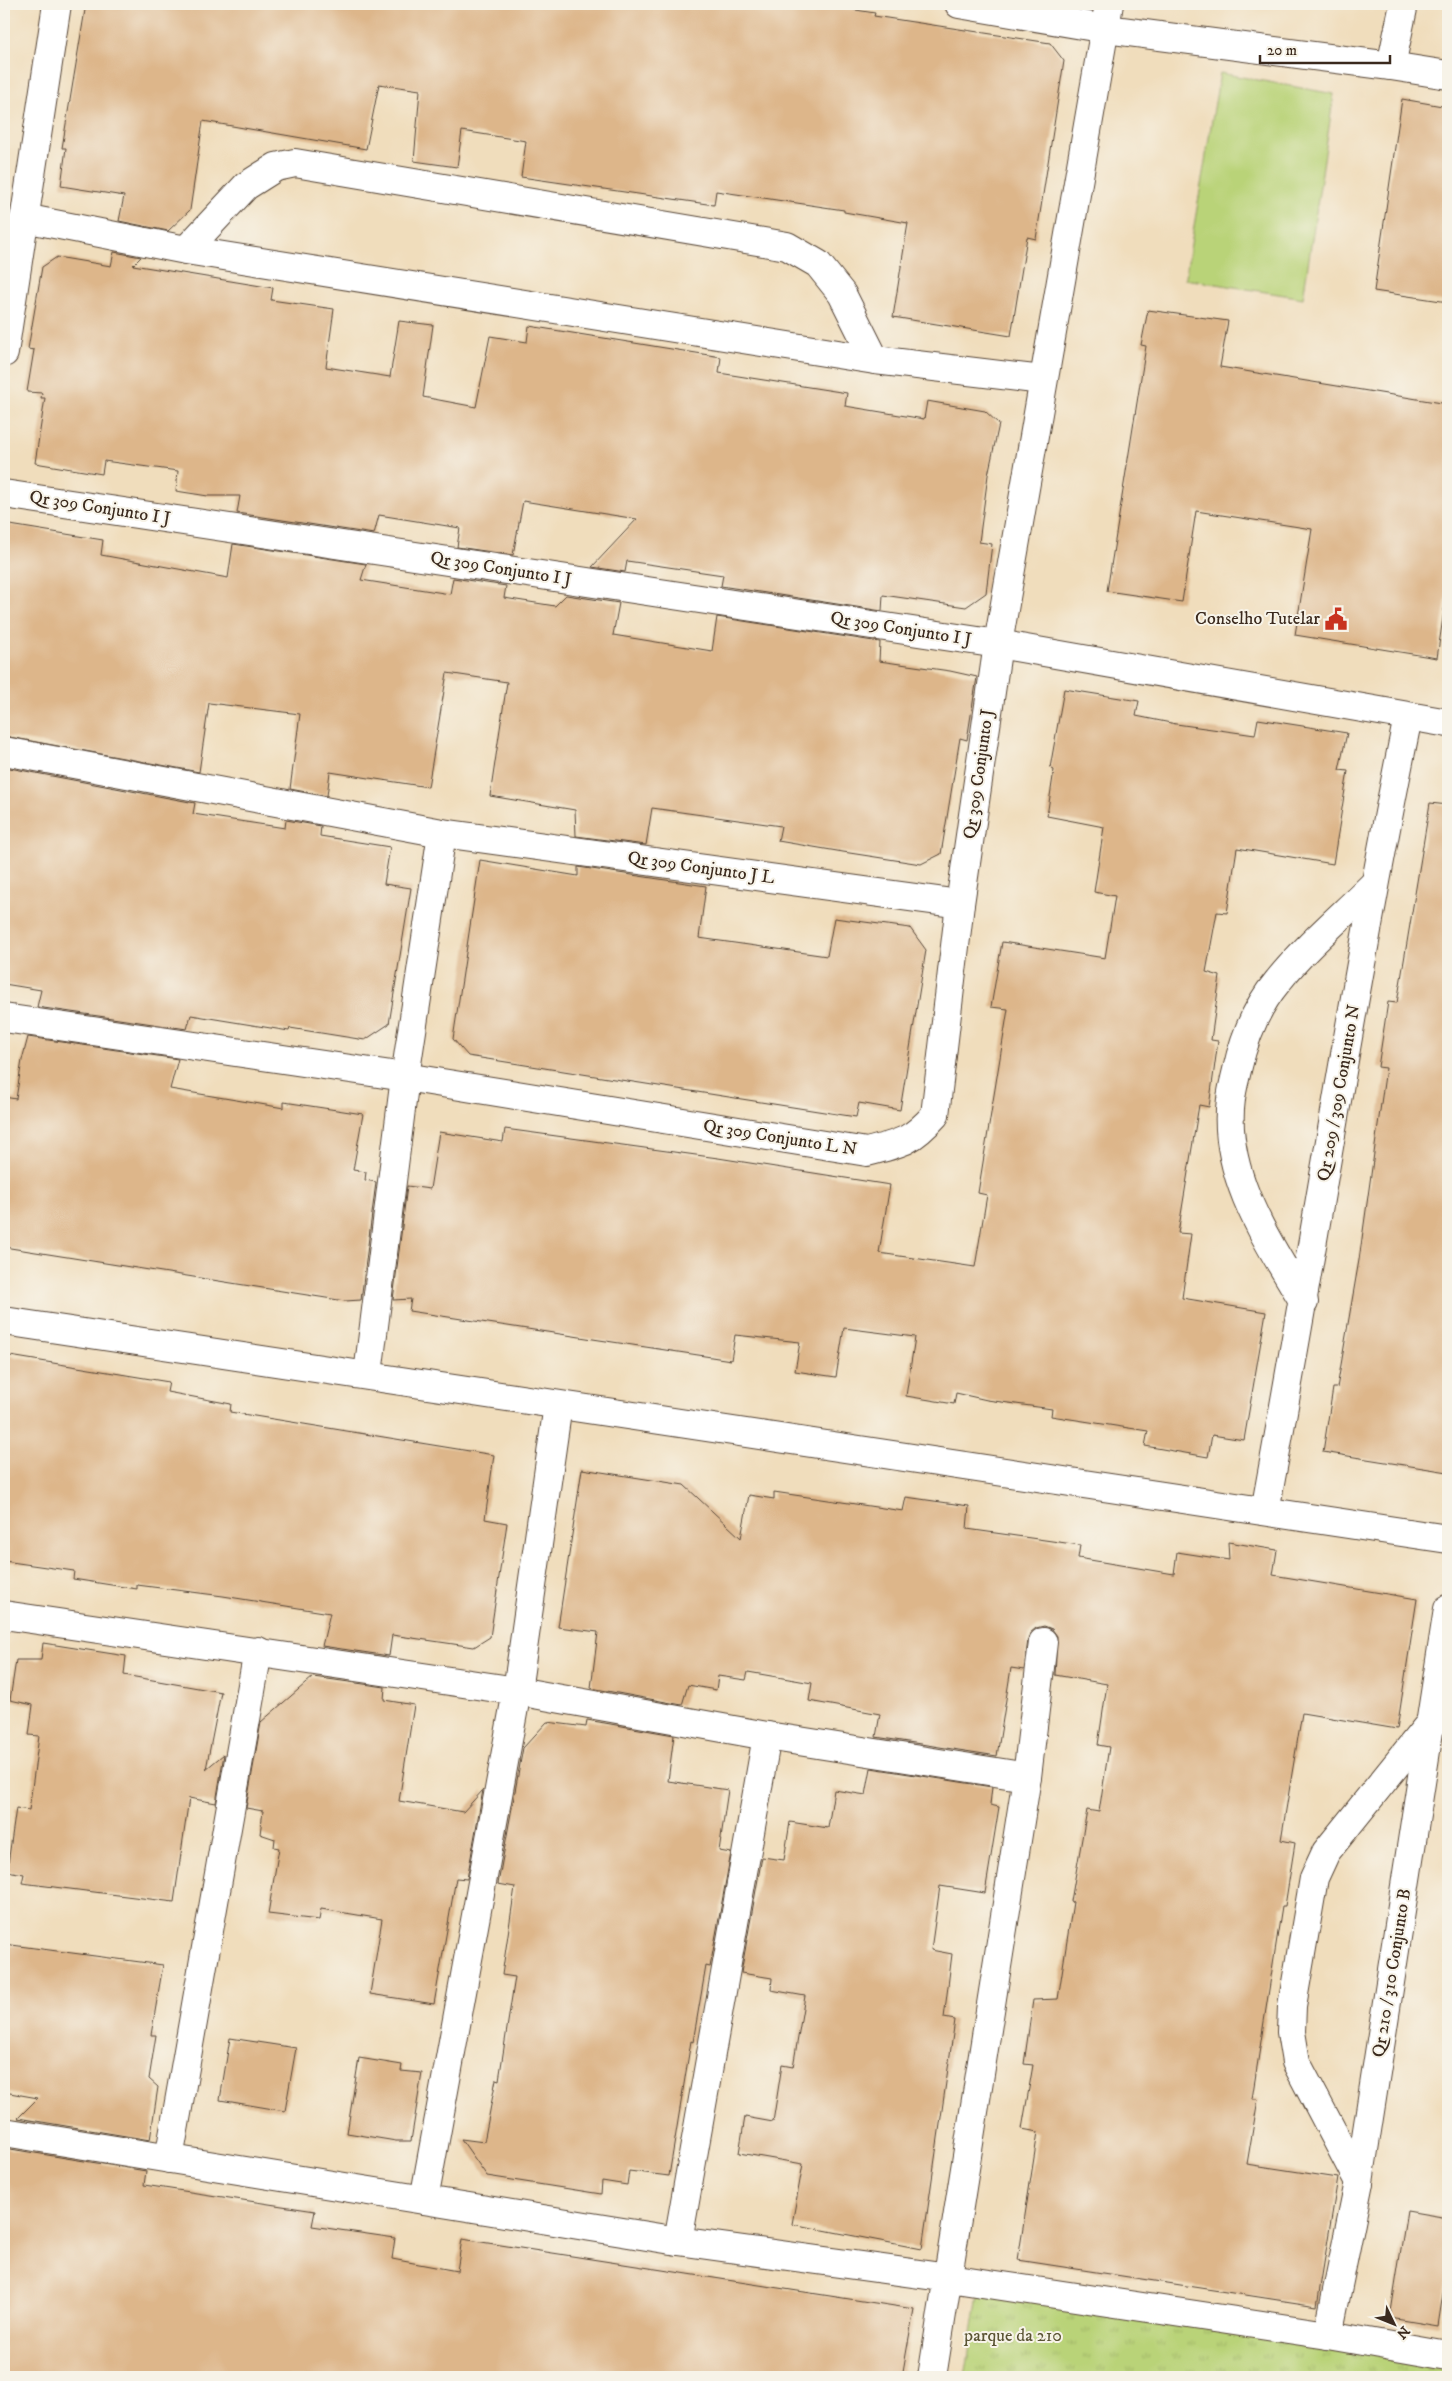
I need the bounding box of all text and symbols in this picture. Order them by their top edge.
scale bar [1260,32,1390,64]
text: 20 m [1267,41,1297,60]
street label: Qr 309 Conjunto I J [28,486,172,530]
street label: Qr 309 Conjunto I J [429,547,573,591]
public building icon: Conselho Tutelar [1323,606,1349,632]
street label: Qr 309 Conjunto I J [829,607,973,651]
place label: Conselho Tutelar [1195,608,1320,630]
street label: Qr 309 Conjunto J [959,707,999,841]
street label: Qr 309 Conjunto J L [626,847,776,889]
street label: Qr 209 / 309 Conjunto N [1313,1003,1365,1183]
street label: Qr 309 Conjunto L N [701,1115,859,1161]
street label: Qr 210 / 310 Conjunto B [1368,1887,1416,2059]
north arrow [1370,2298,1420,2348]
text: N [1392,2322,1413,2343]
park label: parque da 210 [963,2325,1062,2347]

